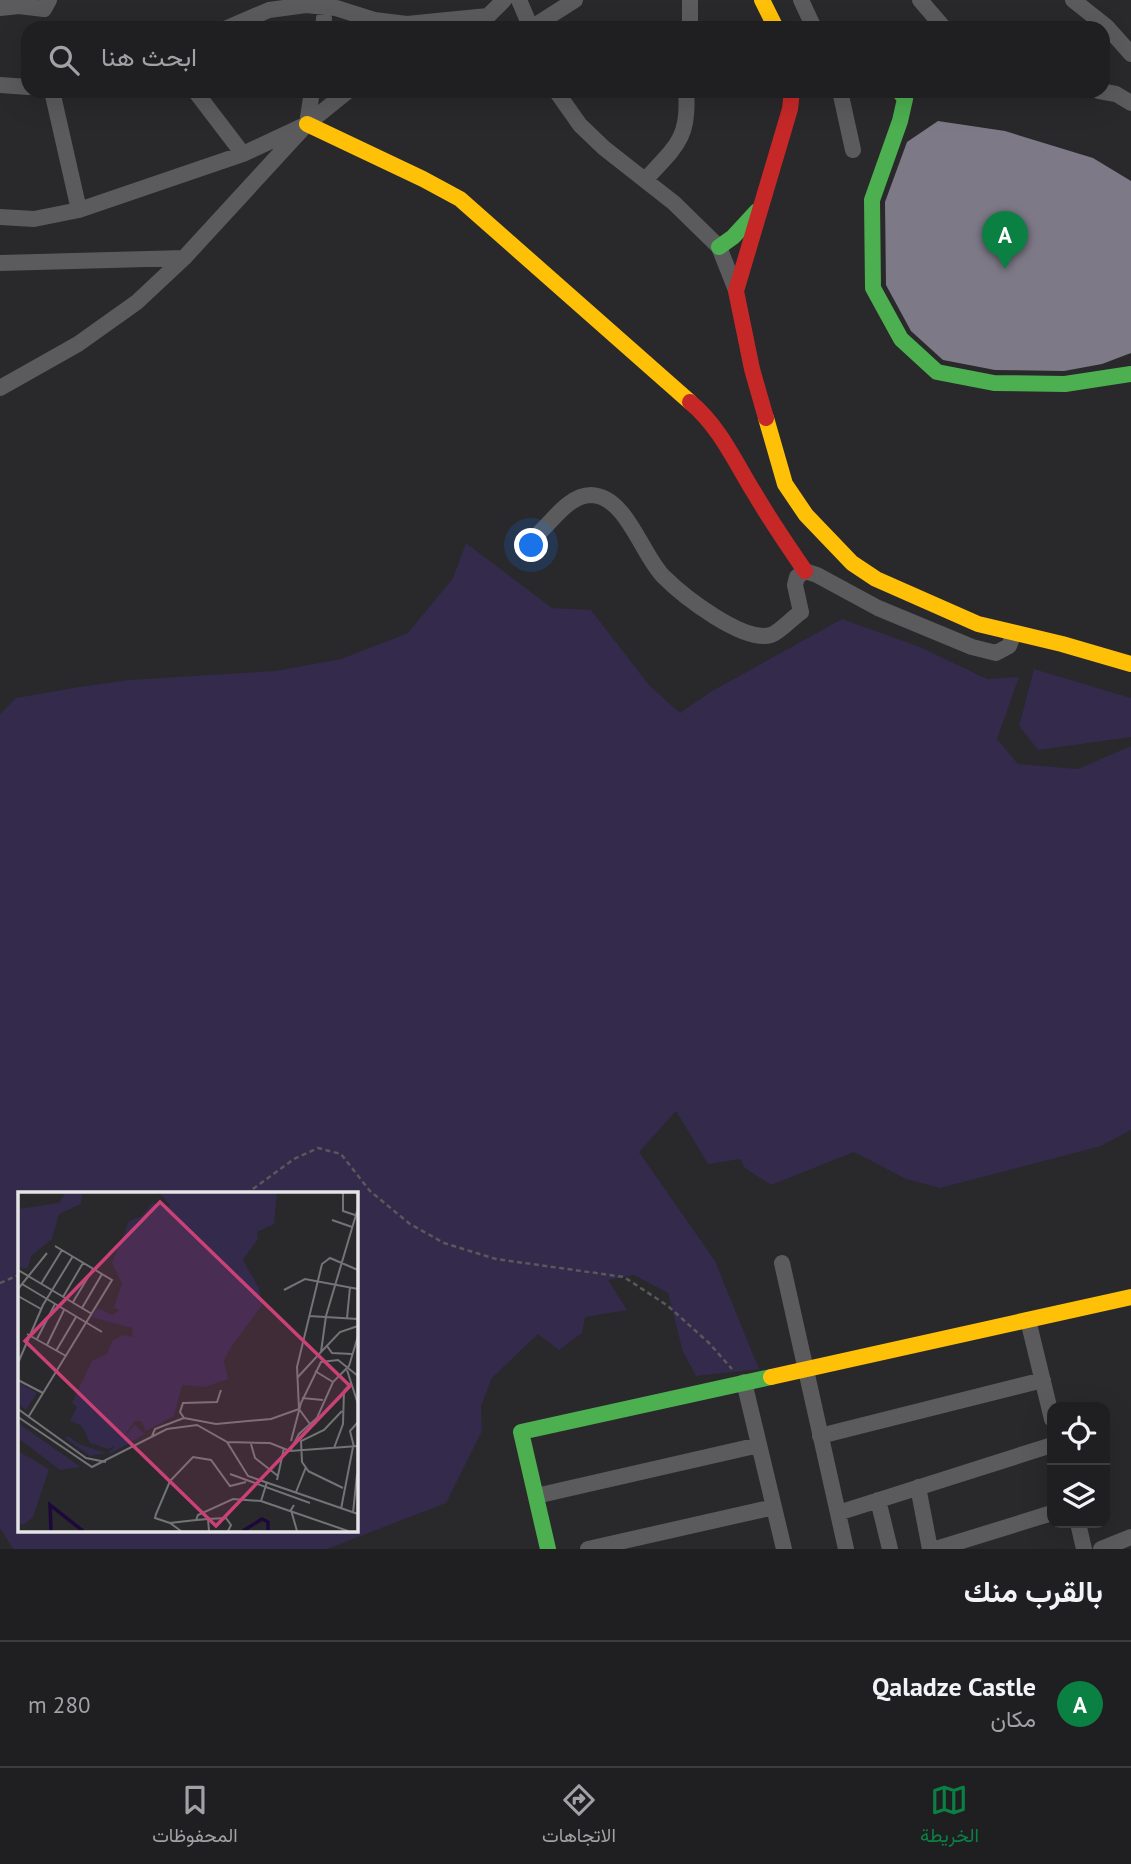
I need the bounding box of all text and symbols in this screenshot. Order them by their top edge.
search box [21,21,1110,98]
text: ابحث هنا [101,40,197,73]
icon: search [45,41,83,79]
pin: A [982,211,1028,269]
your location [514,528,548,562]
inset map [18,1192,357,1532]
map controls [1047,1402,1110,1528]
button: locate [1047,1402,1110,1465]
button: layers [1047,1465,1110,1528]
text: بالقرب منك [964,1571,1103,1610]
text: Qaladze Castle [872,1670,1036,1703]
text: 280 m [28,1690,90,1719]
text: A [1073,1690,1087,1719]
text: مكان [990,1704,1036,1733]
tab: المحفوظات [152,1781,238,1852]
tab: الاتجاهات [542,1781,616,1852]
tab: الخريطة [920,1781,979,1852]

